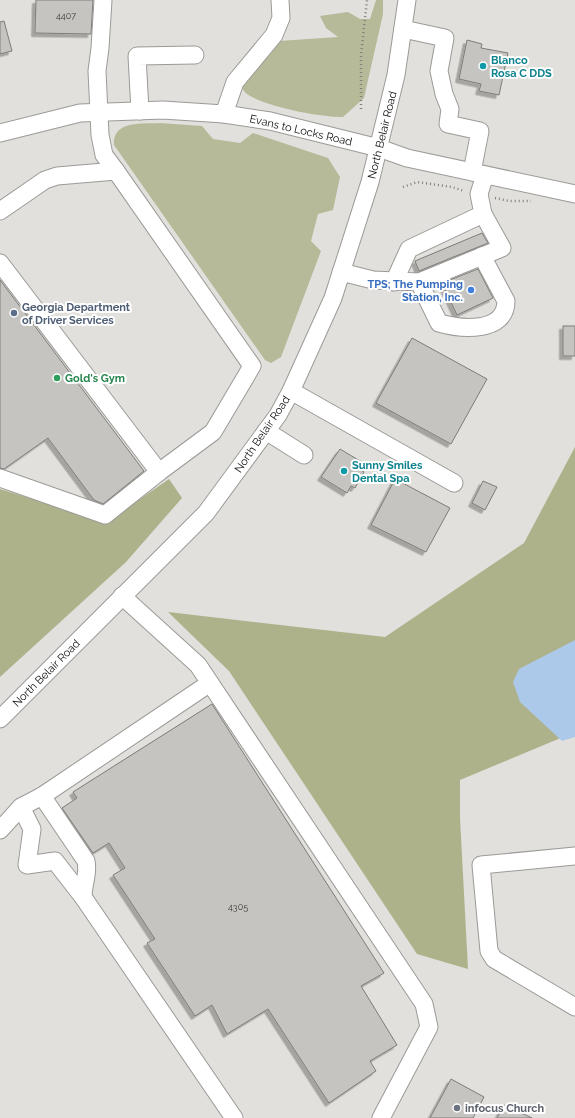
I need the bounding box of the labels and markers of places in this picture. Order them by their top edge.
place label: Blanco Rosa C DDS [491,54,552,80]
marker: Blanco Rosa C DDS [478,61,488,71]
place label: TPS; The Pumping Station, Inc. [367,278,463,304]
marker: TPS; The Pumping Station, Inc. [466,285,476,295]
place label: Georgia Department of Driver Services [22,301,131,327]
marker: Georgia Department of Driver Services [9,308,19,318]
place label: Gold's Gym [65,372,125,385]
marker: Gold's Gym [52,373,62,383]
place label: Sunny Smiles Dental Spa [352,459,423,485]
marker: Sunny Smiles Dental Spa [339,466,349,476]
place label: infocus Church [465,1102,545,1115]
marker: infocus Church [452,1103,462,1113]

